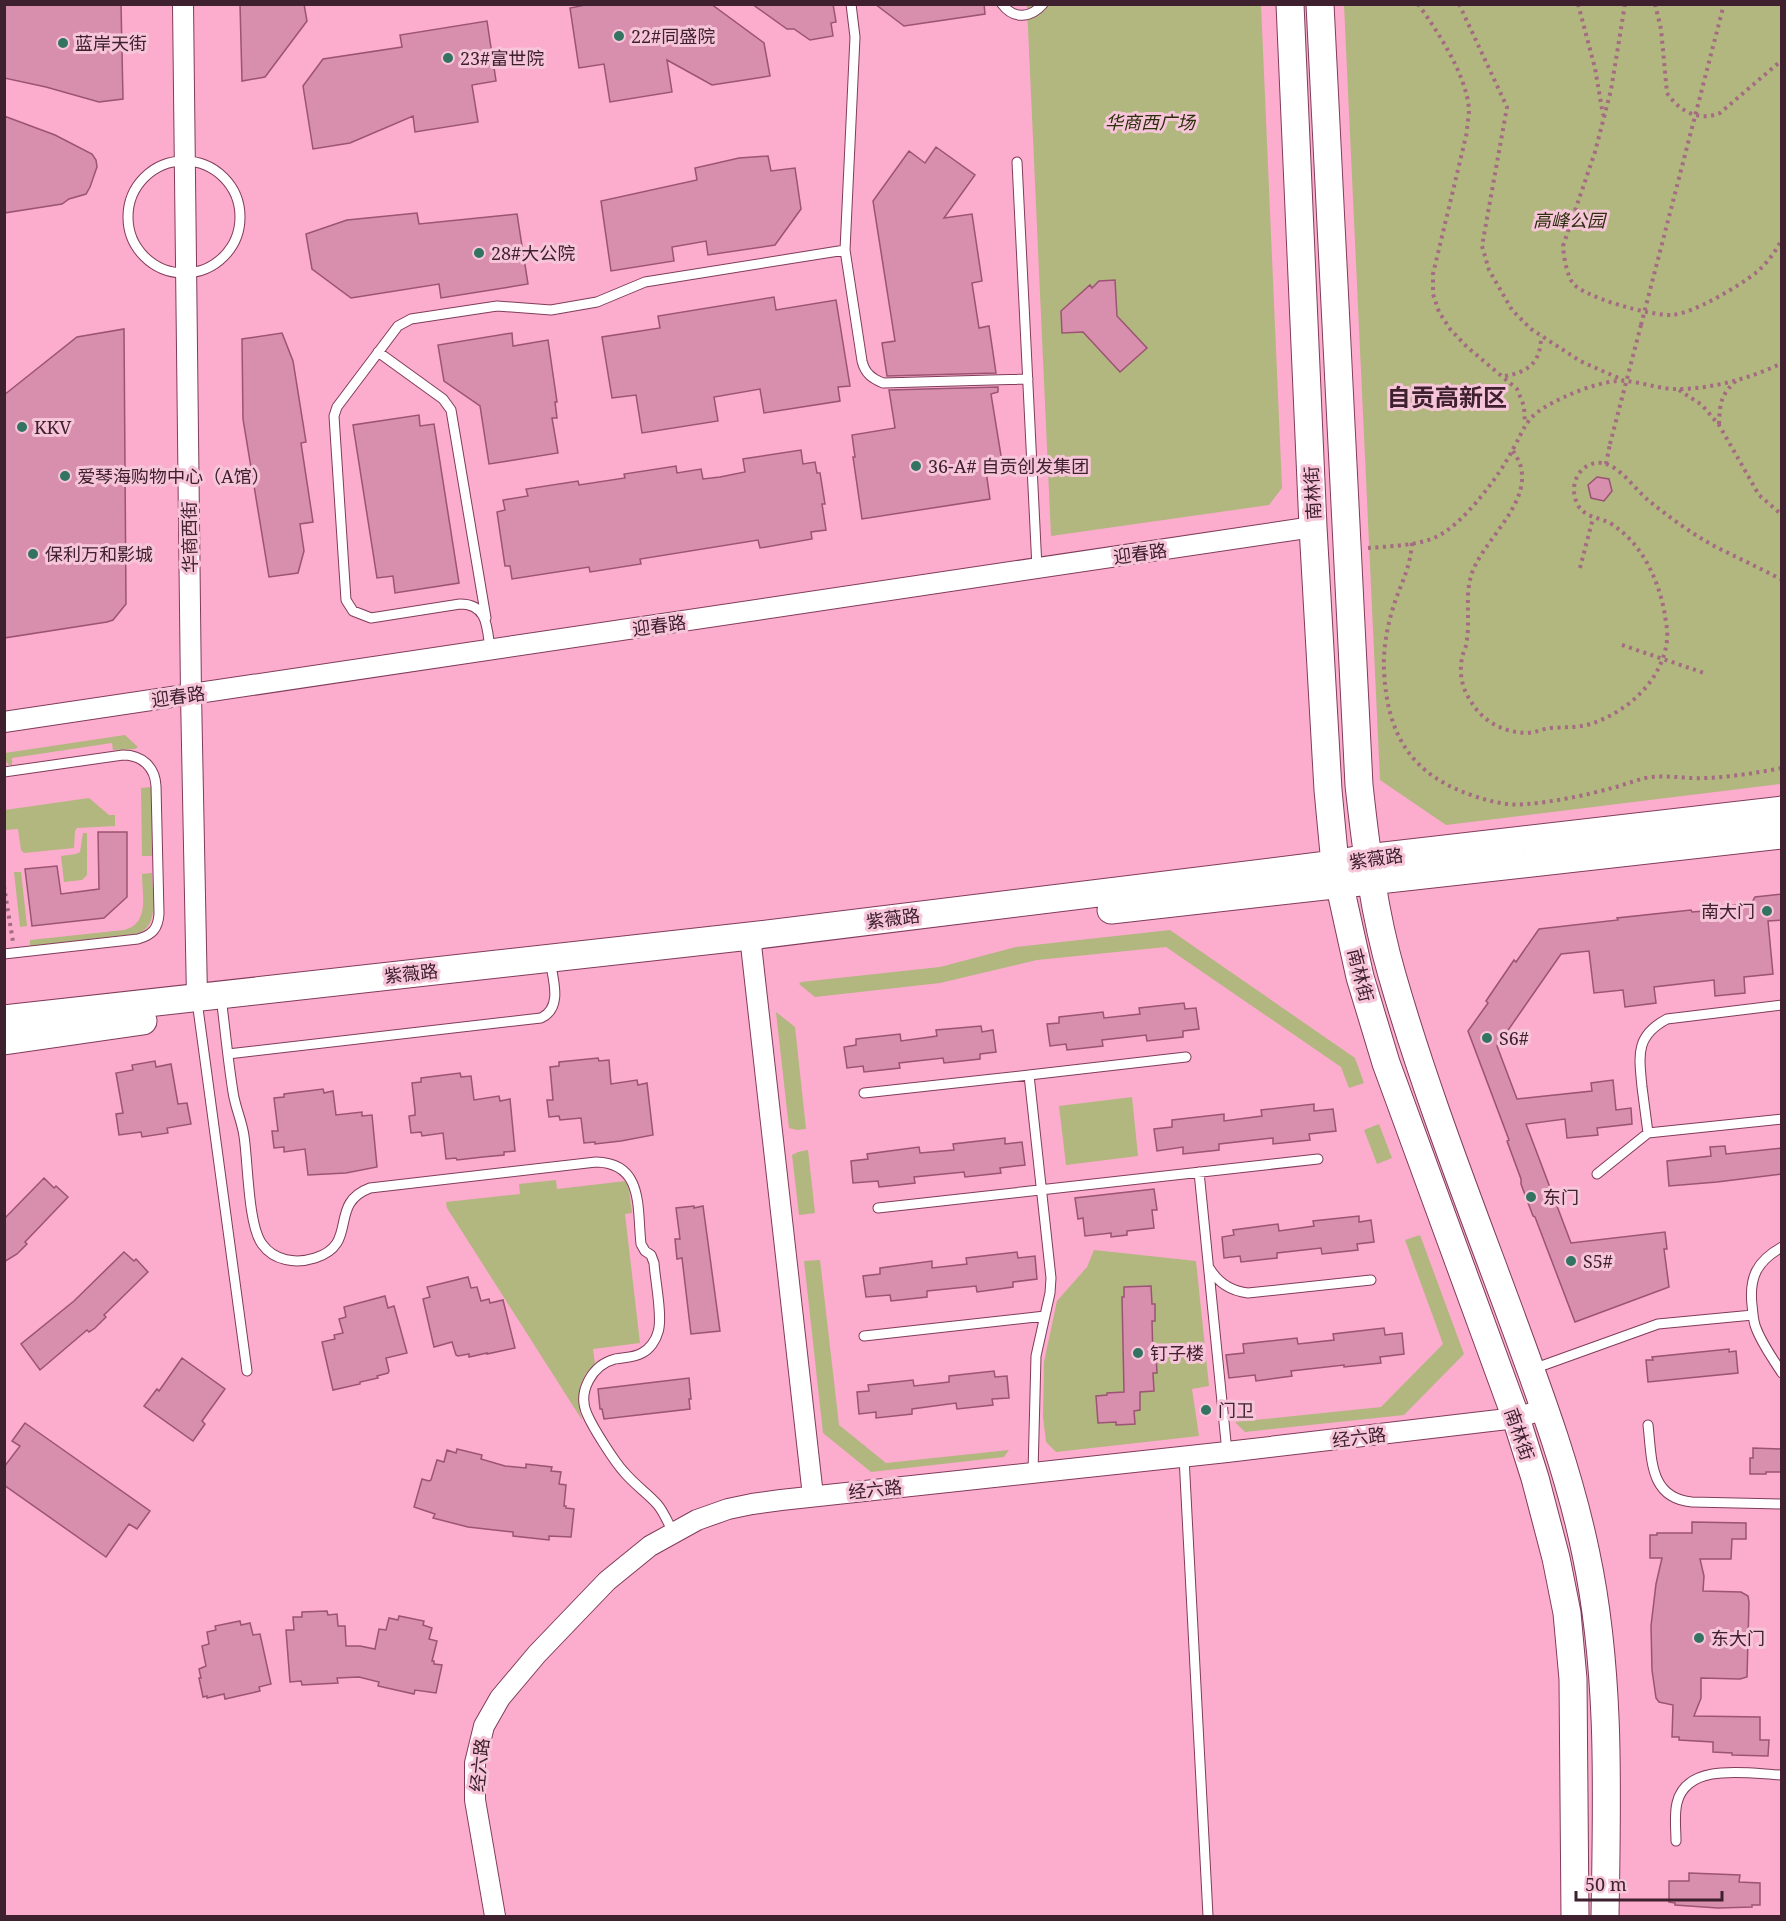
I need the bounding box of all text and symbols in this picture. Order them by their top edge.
place label: 22#同盛院 [631,24,715,48]
marker: 22#同盛院 [612,29,626,43]
place label: 蓝岸天街 [75,31,147,55]
marker: 蓝岸天街 [56,36,70,50]
place label: 23#富世院 [460,46,544,70]
marker: 23#富世院 [441,51,455,65]
park label: 华商西广场 [1105,110,1197,134]
park label: 高峰公园 [1533,208,1608,232]
place label: 28#大公院 [491,241,575,265]
marker: 28#大公院 [472,246,486,260]
district label: 自贡高新区 [1387,380,1507,413]
place label: KKV [34,415,72,439]
marker: KKV [15,420,29,434]
place label: 36-A# 自贡创发集团 [928,454,1089,478]
marker: 36-A# 自贡创发集团 [909,459,923,473]
place label: 爱琴海购物中心（A馆） [77,464,270,488]
street label: 南林街 [1299,465,1325,521]
marker: 爱琴海购物中心（A馆） [58,469,72,483]
street label: 华商西街 [176,501,202,573]
street label: 迎春路 [1112,537,1168,569]
place label: 保利万和影城 [45,542,153,566]
marker: 保利万和影城 [26,547,40,561]
street label: 迎春路 [631,609,687,641]
street label: 迎春路 [150,680,206,712]
street label: 紫薇路 [1348,842,1404,874]
place label: 南大门 [1701,899,1755,923]
street label: 紫薇路 [865,903,921,933]
marker: 南大门 [1760,904,1774,918]
street label: 南林街 [1343,946,1379,1004]
street label: 紫薇路 [383,958,439,988]
place label: S6# [1499,1026,1529,1050]
marker: S6# [1480,1031,1494,1045]
place label: 东门 [1543,1185,1579,1209]
marker: 东门 [1524,1190,1538,1204]
place label: S5# [1583,1249,1613,1273]
marker: S5# [1564,1254,1578,1268]
place label: 钉子楼 [1150,1341,1204,1365]
marker: 钉子楼 [1131,1346,1145,1360]
place label: 门卫 [1218,1398,1254,1422]
marker: 门卫 [1199,1403,1213,1417]
street label: 南林街 [1500,1405,1540,1463]
street label: 经六路 [1331,1422,1387,1452]
street label: 经六路 [847,1474,903,1504]
place label: 东大门 [1711,1626,1765,1650]
marker: 东大门 [1692,1631,1706,1645]
street label: 经六路 [464,1737,494,1793]
scale bar [1576,1864,1722,1902]
text: 50 m [1585,1872,1627,1896]

